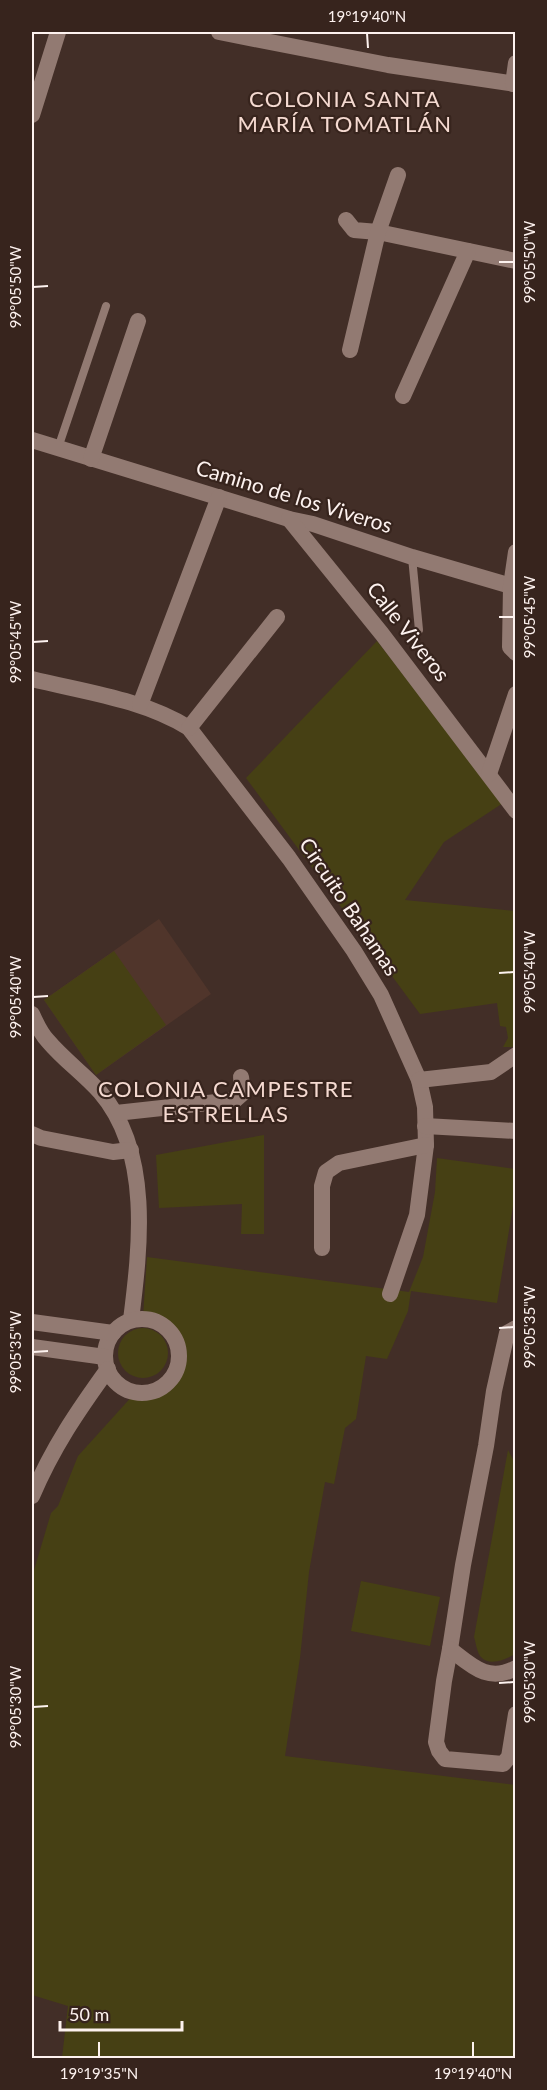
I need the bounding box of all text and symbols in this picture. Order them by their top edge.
text: 19°19'40"N [328,7,406,25]
district label: COLONIA SANTA MARÍA TOMATLÁN [237,85,453,137]
text: 99°05'50"W [520,220,538,303]
text: 99°05'50"W [6,245,24,328]
street label: Camino de los Viveros [193,454,395,537]
text: 99°05'45"W [520,575,538,658]
street label: Calle Viveros [363,576,456,686]
text: 99°05'45"W [6,600,24,683]
street label: Circuito Bahamas [295,833,406,980]
text: 99°05'40"W [520,930,538,1013]
text: 99°05'40"W [6,955,24,1038]
district label: COLONIA CAMPESTRE ESTRELLAS [98,1075,354,1127]
text: 99°05'35"W [520,1285,538,1368]
text: 99°05'35"W [6,1310,24,1393]
text: 99°05'30"W [520,1640,538,1723]
text: 99°05'30"W [6,1665,24,1748]
scale bar [60,1994,182,2032]
text: 50 m [69,2003,109,2025]
text: 19°19'35"N [60,2064,138,2082]
text: 19°19'40"N [434,2064,512,2082]

